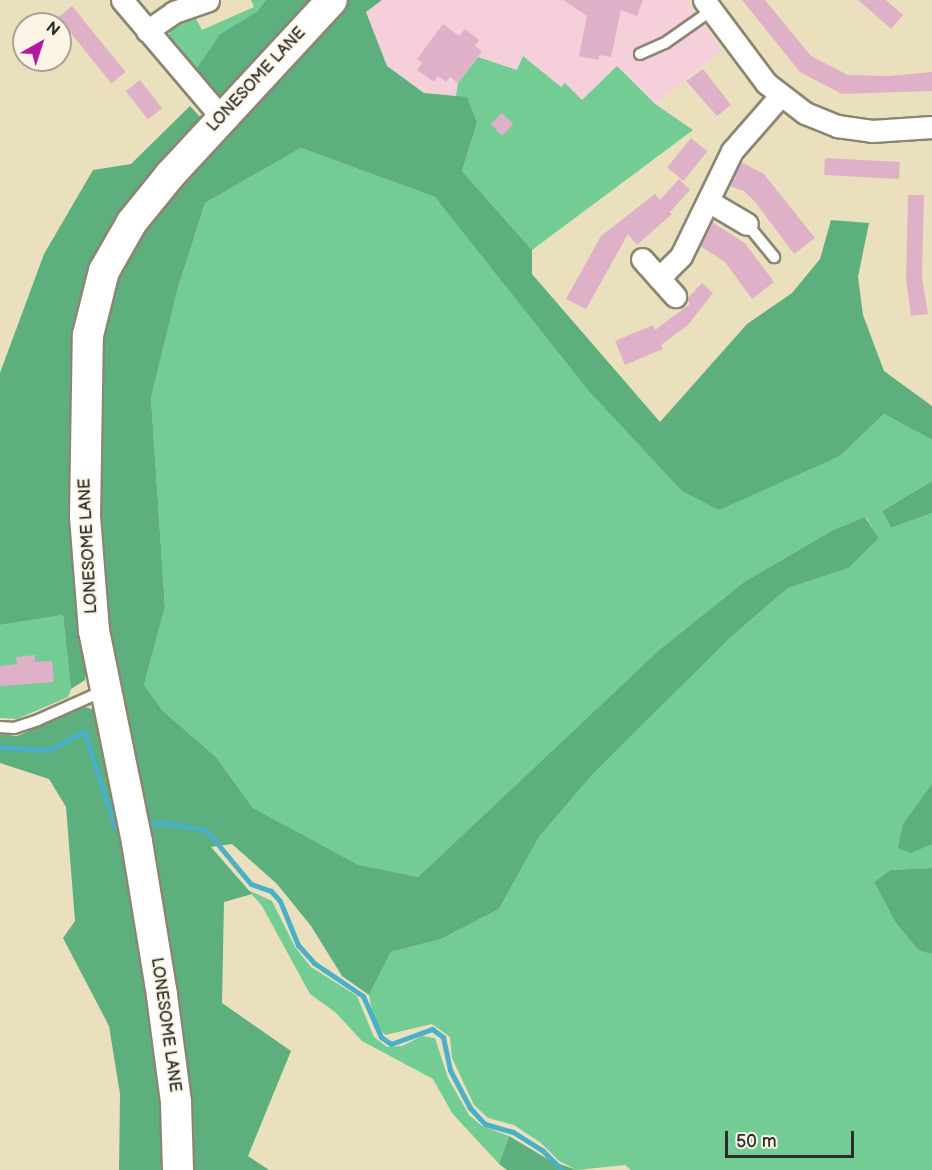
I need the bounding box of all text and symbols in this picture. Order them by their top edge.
north arrow [12,12,72,72]
text: N [42,18,63,40]
street label: LONESOME LANE [204,24,310,136]
street label: LONESOME LANE [76,478,102,614]
street label: LONESOME LANE [146,957,184,1093]
scale bar [728,1119,857,1157]
text: 50 m [736,1131,777,1152]

